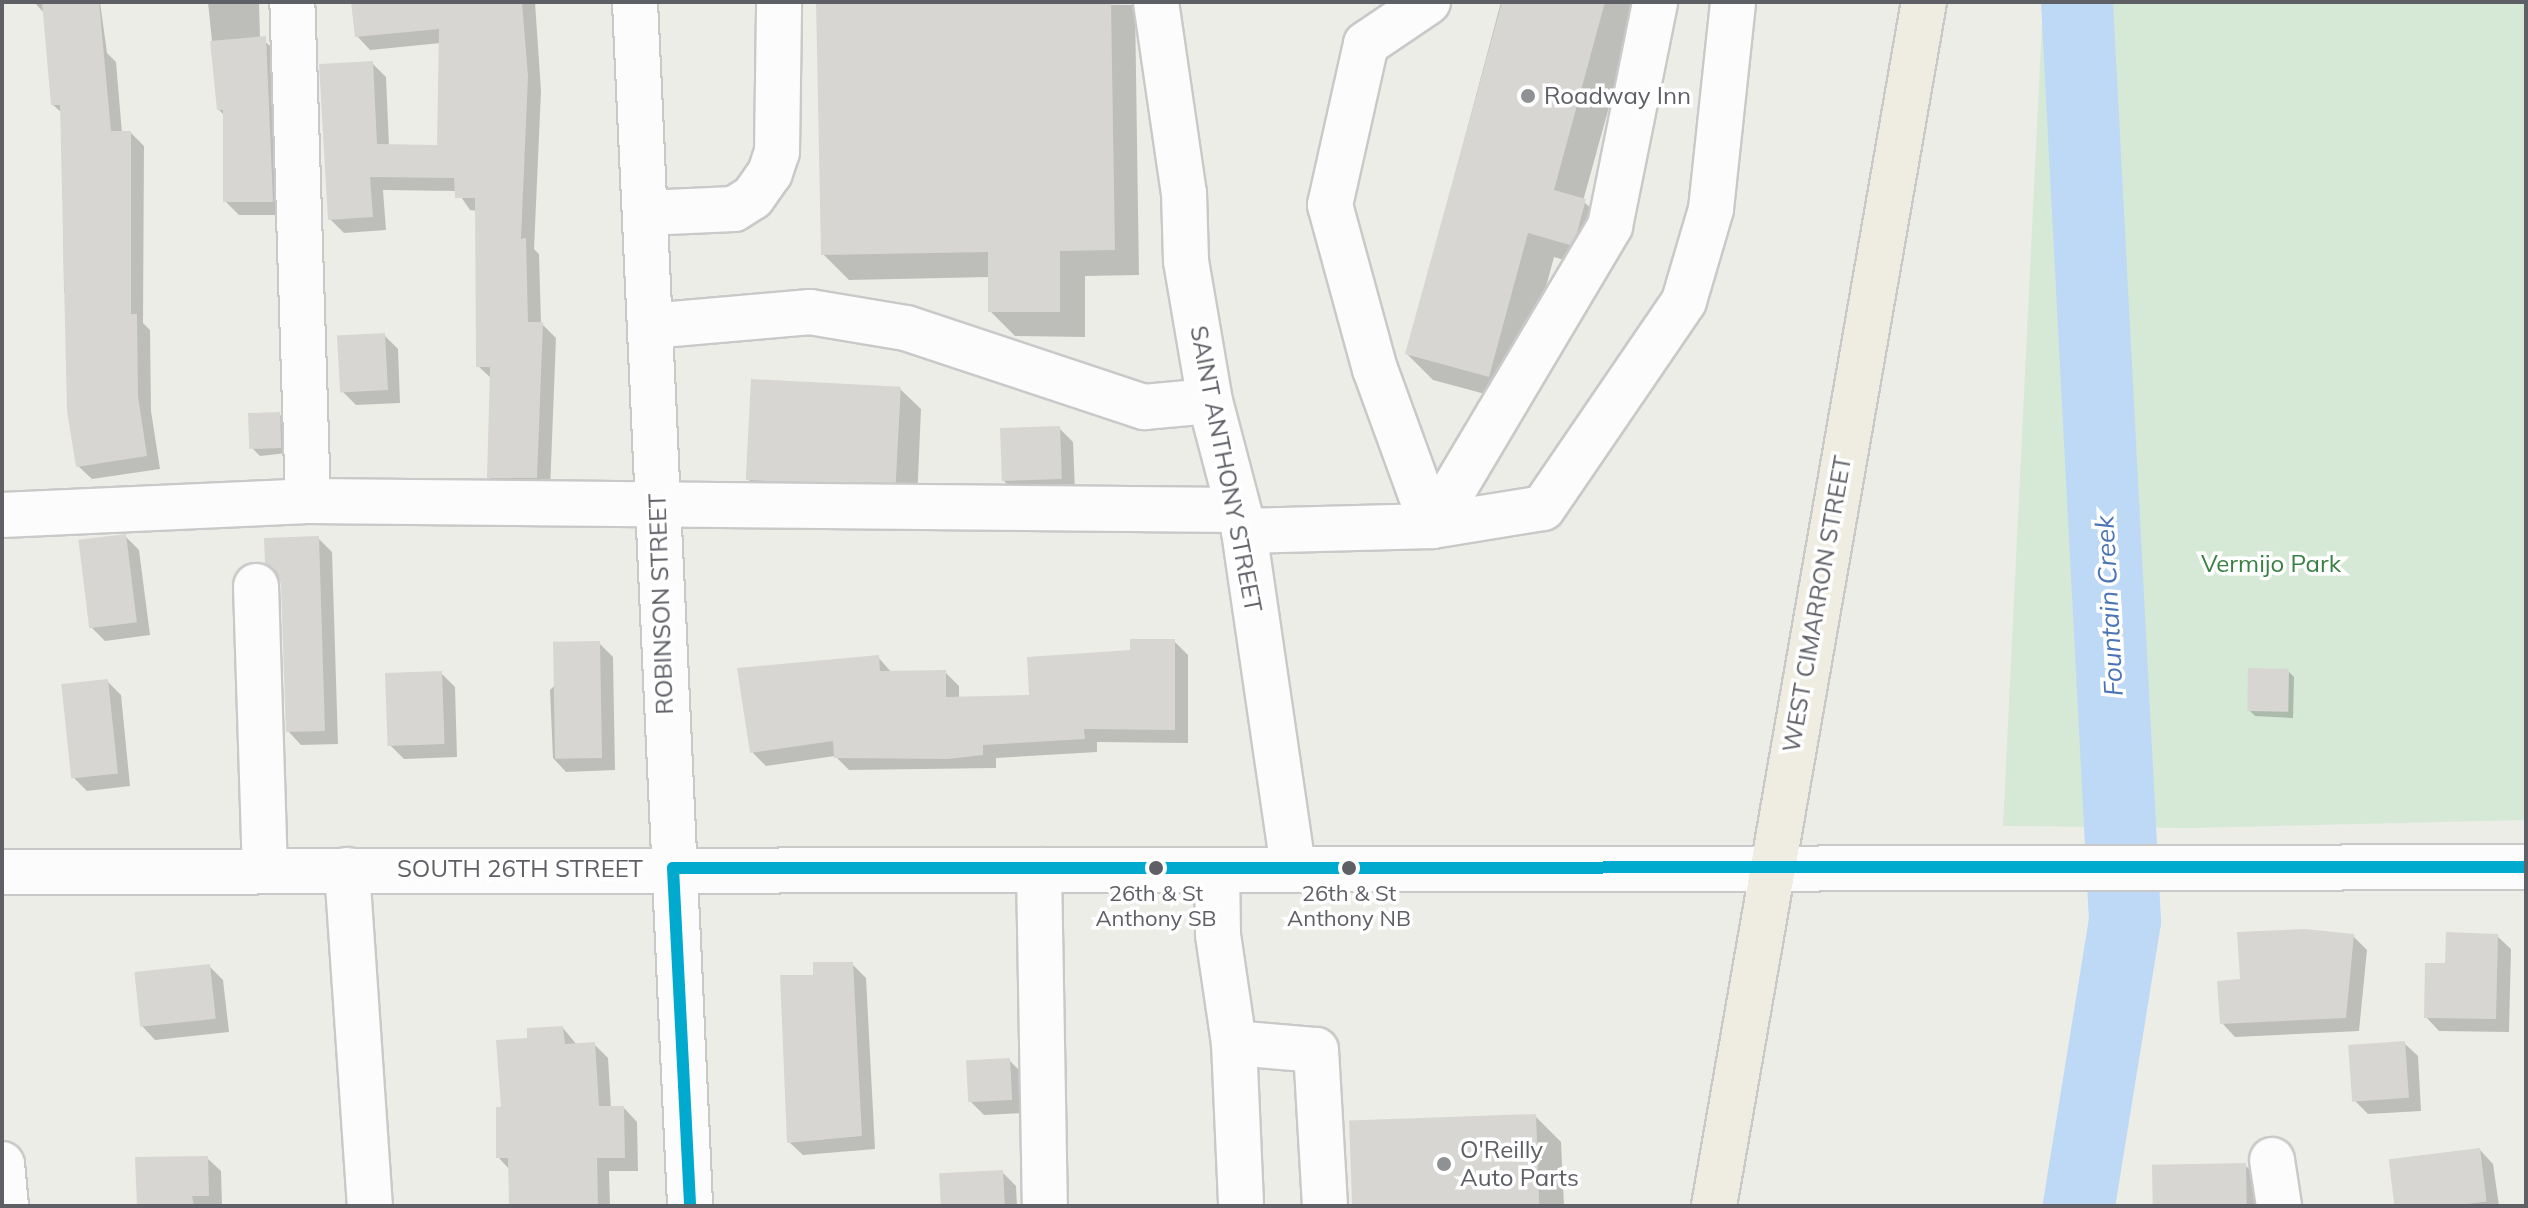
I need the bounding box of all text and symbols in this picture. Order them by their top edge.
place label: Roadway Inn [1544,82,1691,110]
marker: Roadway Inn [1519,87,1537,105]
street label: SAINT ANTHONY STREET [1184,323,1268,615]
street label: WEST CIMARRON STREET [1777,453,1857,755]
street label: ROBINSON STREET [643,493,679,715]
water label: Fountain Creek [2089,515,2129,697]
park label: Vermijo Park [2201,550,2341,578]
street label: SOUTH 26TH STREET [397,855,643,883]
marker: 26th & St Anthony SB [1148,860,1164,876]
marker: 26th & St Anthony NB [1341,860,1357,876]
place label: 26th & St Anthony SB [1095,880,1217,932]
place label: 26th & St Anthony NB [1287,880,1411,932]
place label: O'Reilly Auto Parts [1460,1136,1579,1192]
marker: O'Reilly Auto Parts [1435,1155,1453,1173]

